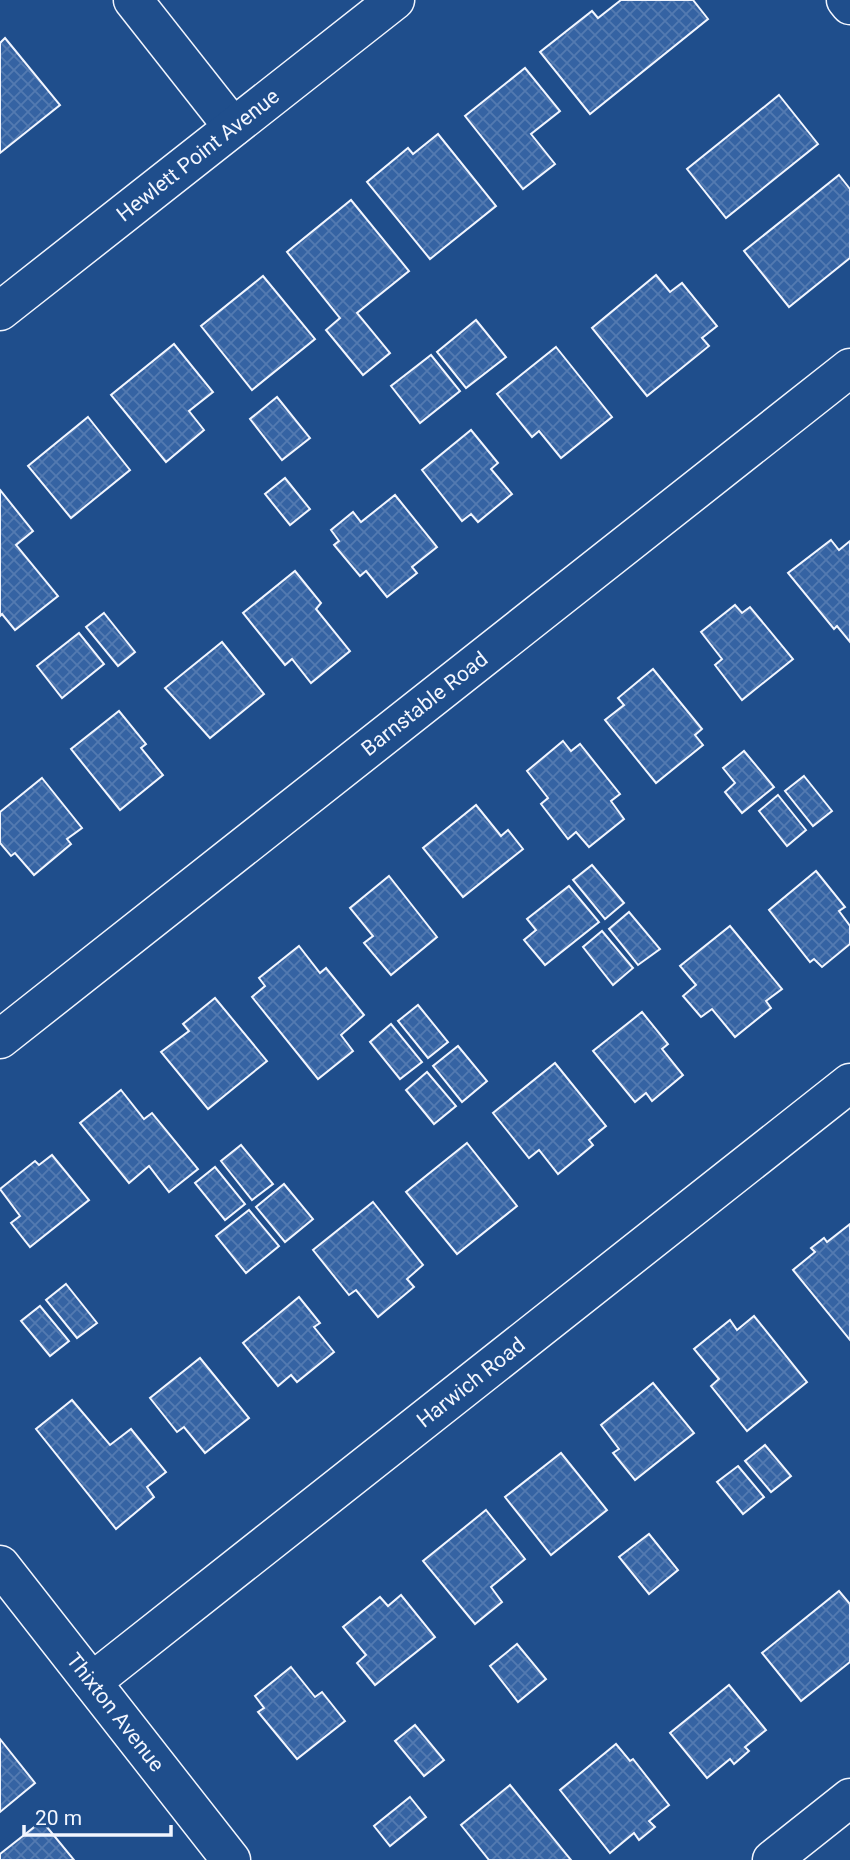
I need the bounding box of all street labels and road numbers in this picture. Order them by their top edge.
street label: Hewlett Point Avenue [112,84,284,226]
street label: Barnstable Road [357,647,492,761]
street label: Harwich Road [412,1333,530,1432]
street label: Thixton Avenue [62,1648,169,1776]

